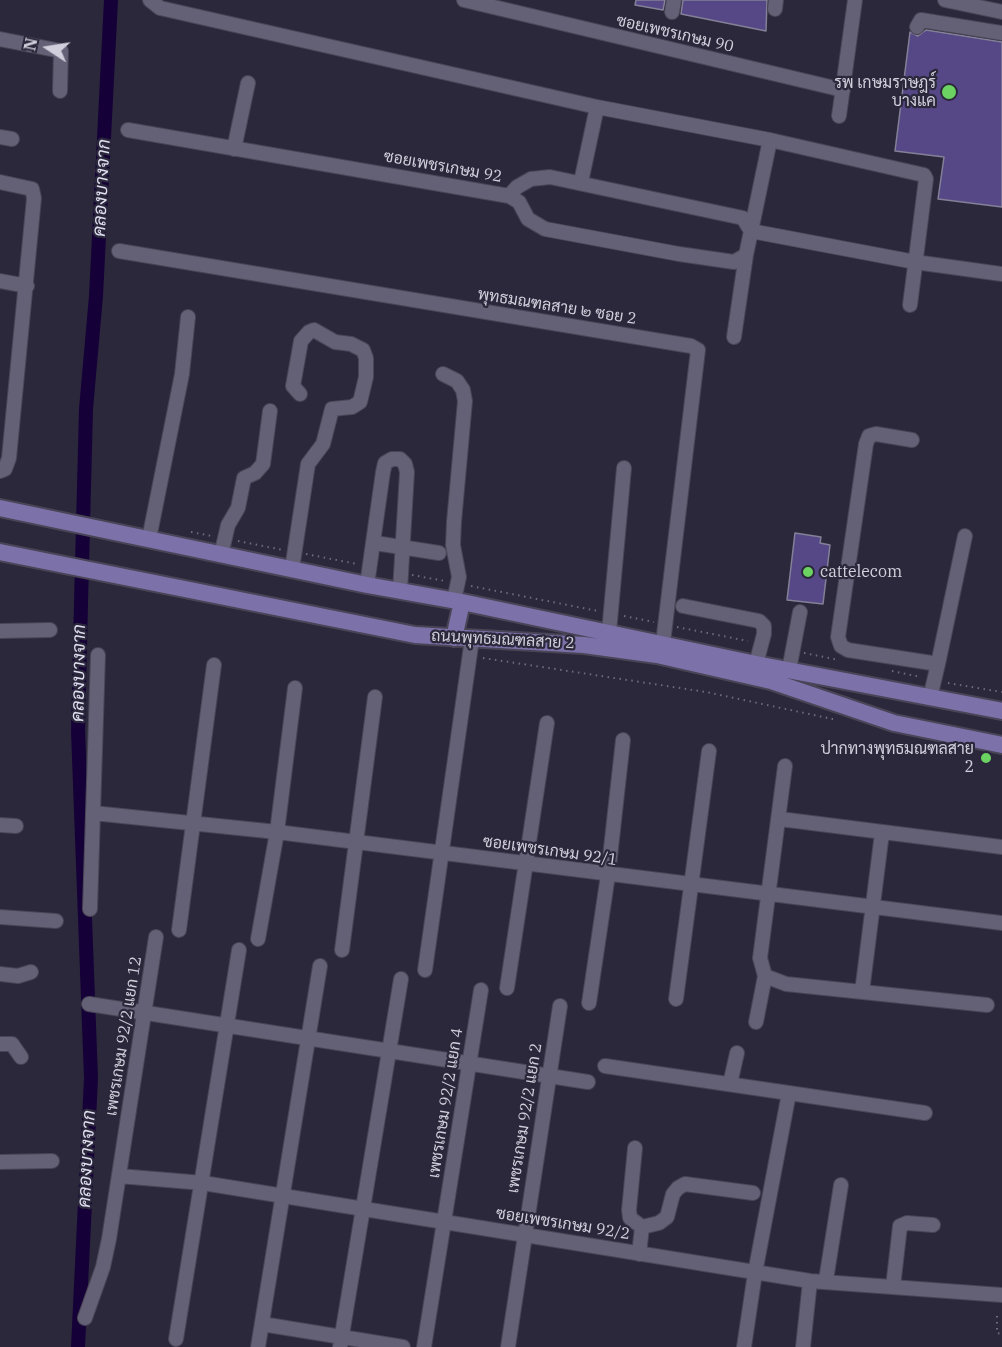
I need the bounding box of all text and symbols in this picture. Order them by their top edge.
street label: ซอยเพชรเกษม 90 [614,11,736,57]
north arrow [18,18,78,78]
text: N [19,36,41,53]
place label: รพ เกษมราษฎร์ บางแค [834,73,936,111]
marker: รพ เกษมราษฎร์ บางแค [940,83,958,101]
water label: คลองบางจาก [89,139,115,237]
street label: ซอยเพชรเกษม 92 [382,147,504,187]
street label: พุทธมณฑลสาย ๒ ซอย 2 [476,285,638,329]
place label: cattelecom [820,562,902,582]
marker: cattelecom [801,565,815,579]
water label: คลองบางจาก [67,624,91,722]
street label: ถนนพุทธมณฑลสาย 2 [431,627,575,653]
place label: ปากทางพุทธมณฑลสาย 2 [820,739,974,777]
marker: ปากทางพุทธมณฑลสาย 2 [979,751,993,765]
street label: ซอยเพชรเกษม 92/1 [482,832,618,870]
street label: เพชรเกษม 92/2 แยก 12 [102,955,146,1117]
street label: เพชรเกษม 92/2 แยก 4 [425,1027,467,1179]
street label: เพชรเกษม 92/2 แยก 2 [504,1042,546,1194]
water label: คลองบางจาก [74,1110,100,1208]
street label: ซอยเพชรเกษม 92/2 [495,1204,631,1244]

